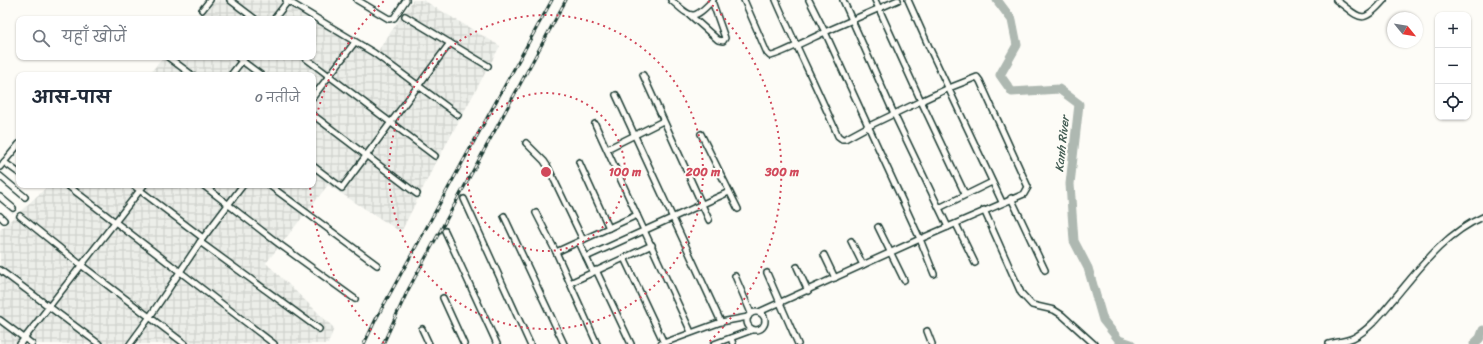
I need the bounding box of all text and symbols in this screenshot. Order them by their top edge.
north arrow [1387,12,1423,48]
map controls [1435,12,1471,120]
button: + [1435,12,1471,48]
search box [16,16,316,60]
text: यहाँ खोजें [62,24,127,50]
icon: search [30,27,52,49]
button: − [1435,48,1471,84]
text: आस-पास [32,82,111,112]
button: locate [1435,84,1471,120]
text: 0 नतीजे [255,86,300,109]
water label: Kanh River [1048,113,1076,173]
text: 100 m [609,161,642,183]
text: 200 m [685,161,721,183]
text: 300 m [764,161,800,183]
centre of rings [539,165,553,179]

